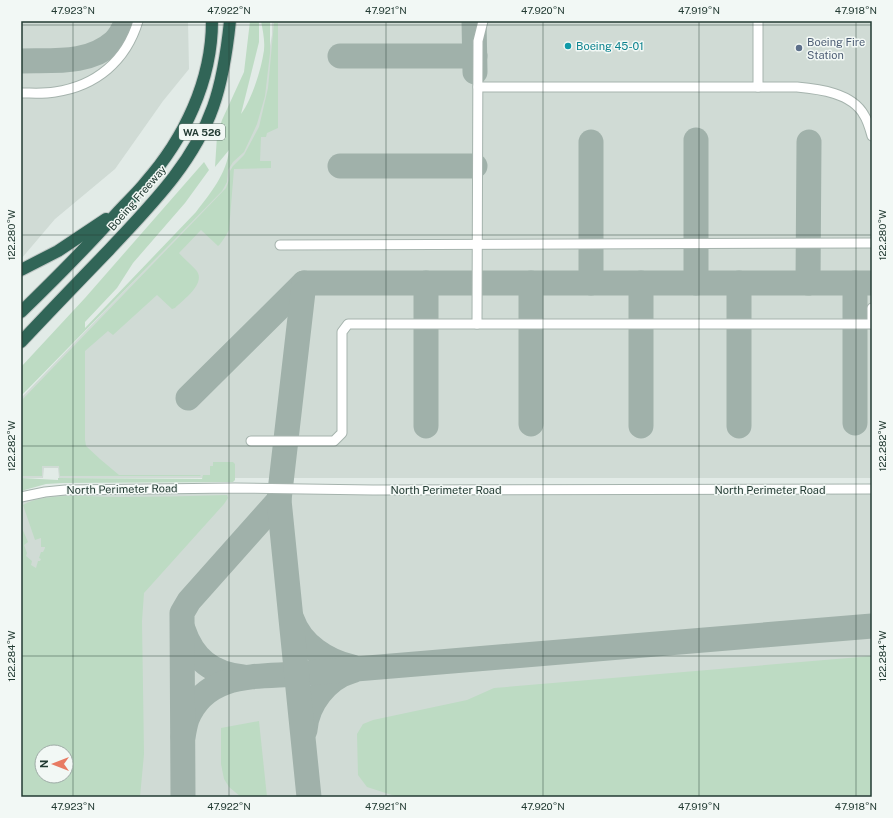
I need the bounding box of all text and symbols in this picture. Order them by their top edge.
text: 47.923°N [51,4,95,16]
text: 47.922°N [207,4,251,16]
text: 47.921°N [365,4,407,16]
text: 47.920°N [521,4,565,16]
text: 47.919°N [678,4,720,16]
text: 47.918°N [835,4,877,16]
place label: Boeing Fire Station [807,36,865,61]
place label: Boeing 45-01 [576,40,644,52]
marker: Boeing 45-01 [563,41,573,51]
marker: Boeing Fire Station [794,43,804,53]
road number: WA 526 [179,124,225,140]
street label: Boeing Freeway [106,163,168,233]
text: 122.280°W [5,209,17,261]
text: 122.280°W [876,209,888,261]
text: 122.282°W [5,420,17,472]
text: 122.282°W [876,420,888,472]
street label: North Perimeter Road [66,482,178,496]
street label: North Perimeter Road [391,484,502,496]
street label: North Perimeter Road [715,484,826,496]
text: 122.284°W [5,630,17,682]
text: 122.284°W [876,630,888,682]
north arrow [34,744,74,784]
text: N [38,760,50,768]
text: 47.923°N [51,800,95,812]
text: 47.922°N [207,800,251,812]
text: 47.921°N [365,800,407,812]
text: 47.920°N [521,800,565,812]
text: 47.919°N [678,800,720,812]
text: 47.918°N [835,800,877,812]

